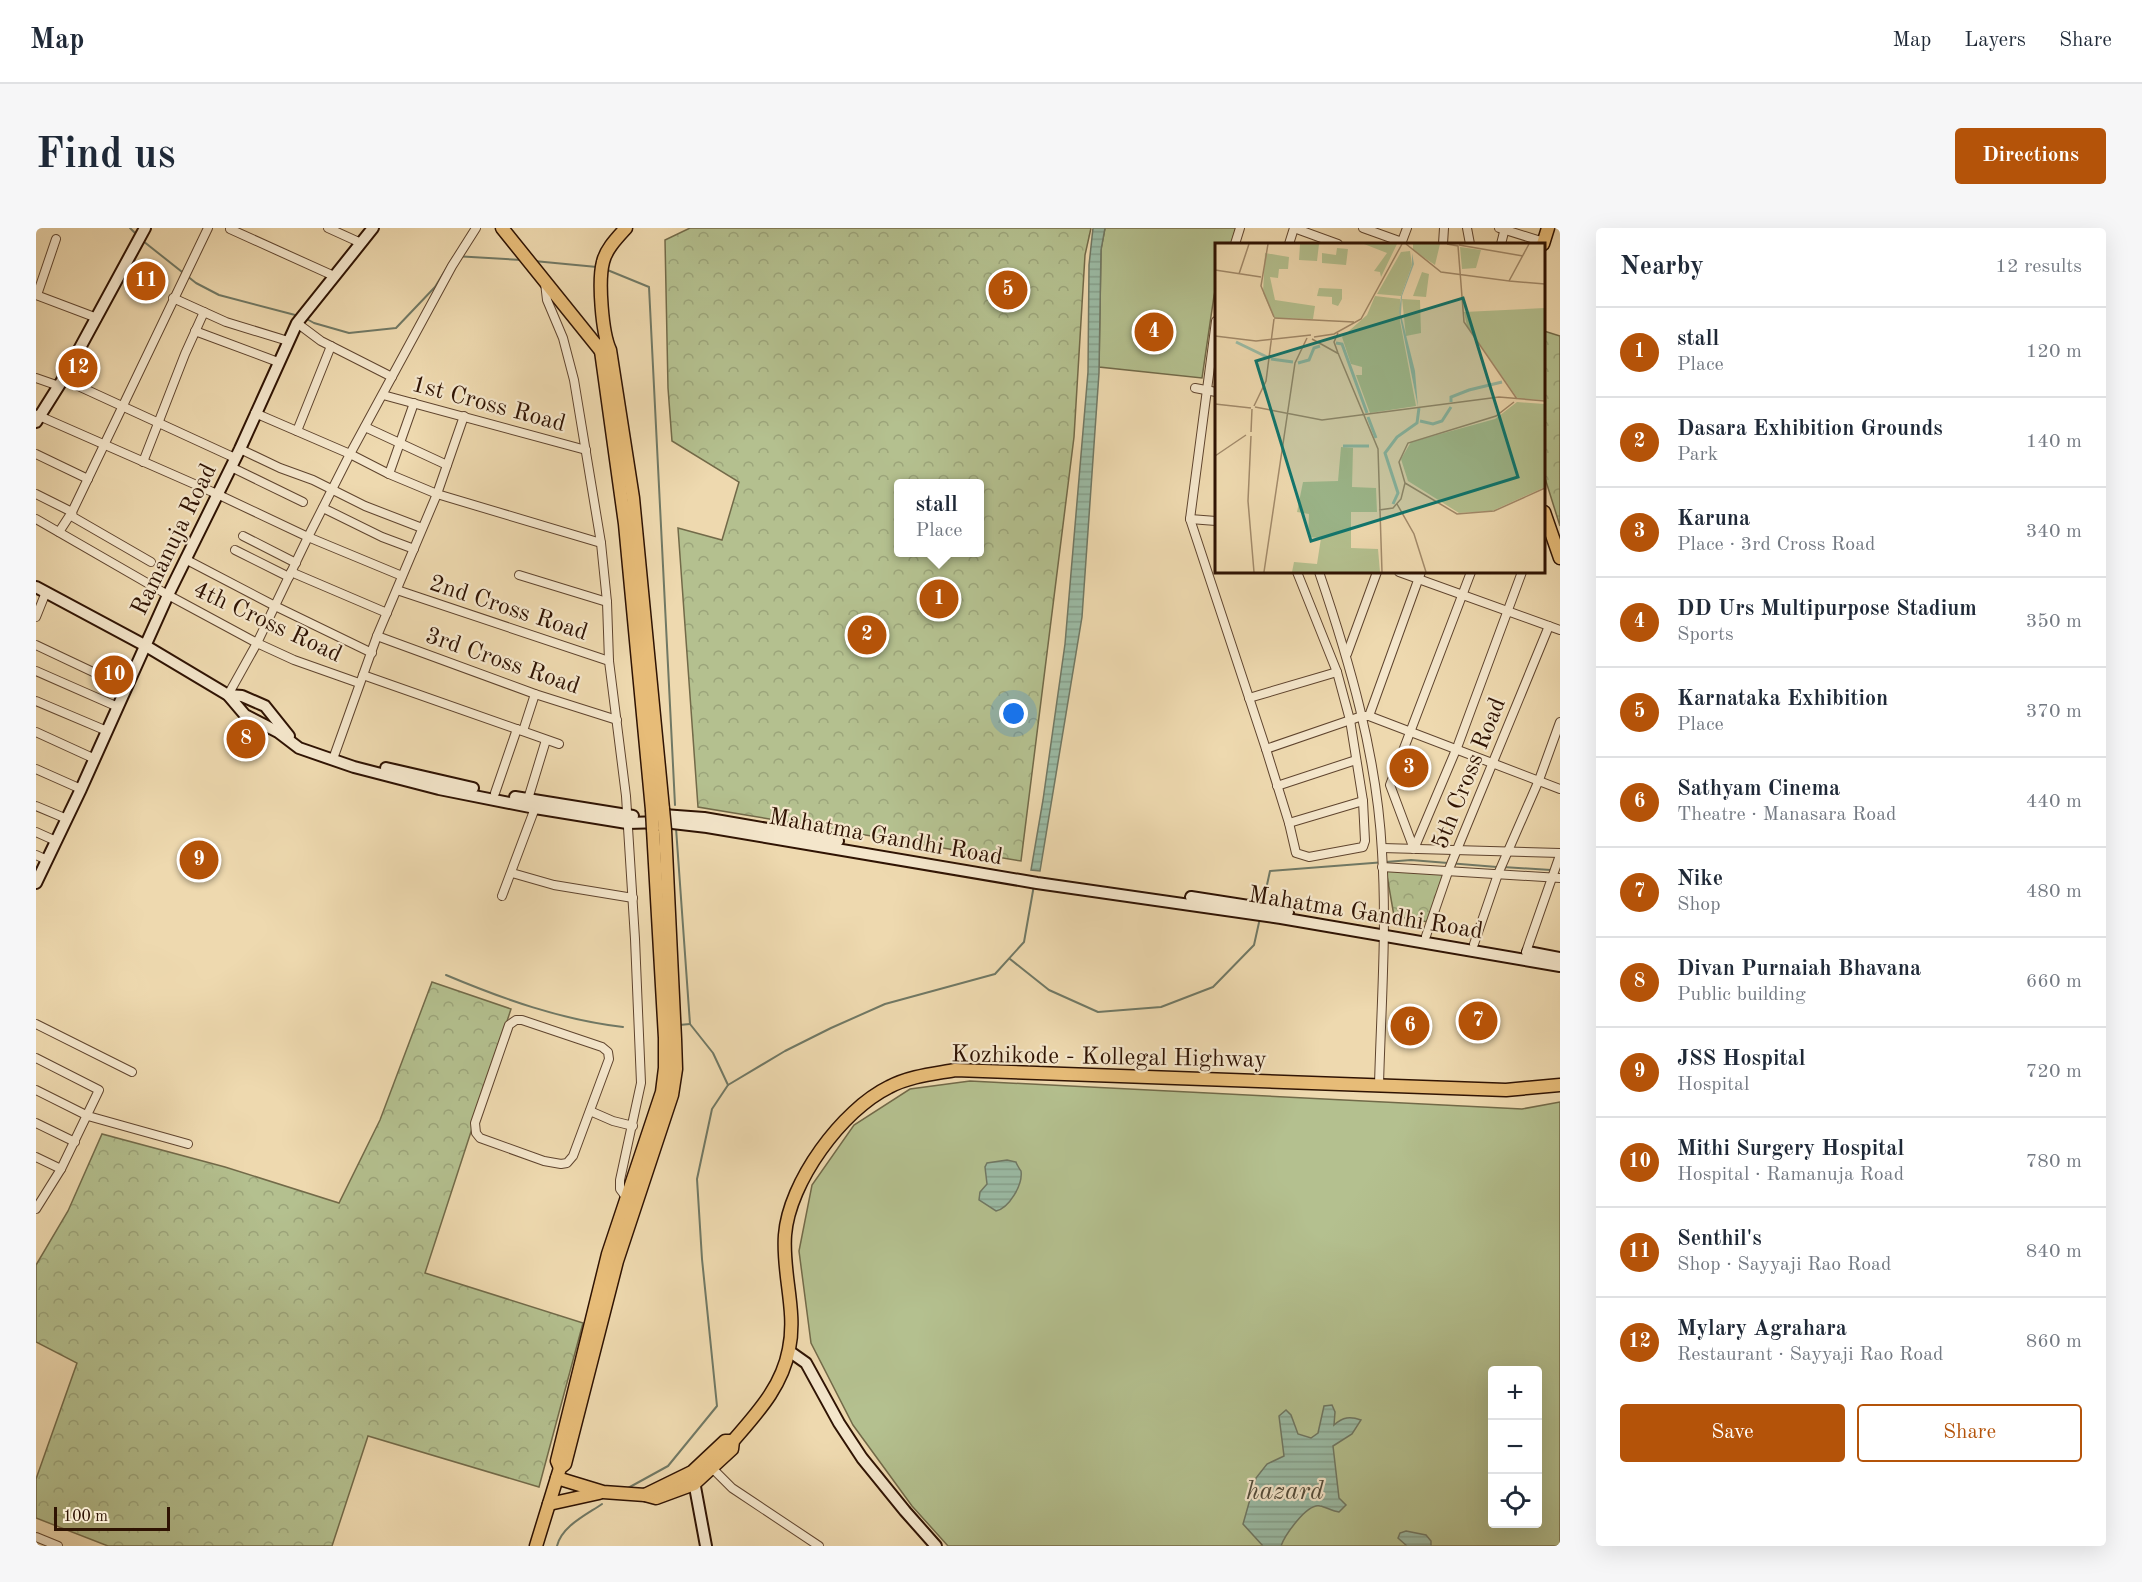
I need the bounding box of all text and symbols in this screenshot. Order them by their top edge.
text: Map [30,27,84,55]
text: Map [1892,30,1931,51]
text: Layers [1964,30,2026,51]
text: Share [2059,30,2112,51]
button: Directions [1955,128,2106,184]
text: Find us [36,135,175,177]
inset map [1215,243,1545,573]
text: Nearby [1620,254,1704,280]
text: 12 results [1995,257,2082,277]
pin: 11 [126,259,166,304]
pin: 5 [988,268,1028,312]
pin: 4 [1134,310,1174,354]
text: stall [1677,328,1719,350]
text: 1 [1634,342,1645,362]
text: 120 m [2026,342,2082,362]
pin: 12 [58,346,98,390]
text: Place [1677,355,1724,375]
street label: 1st Cross Road [409,373,568,437]
text: Dasara Exhibition Grounds [1677,418,1943,440]
text: 2 [1634,432,1645,452]
text: 140 m [2026,432,2082,452]
text: Park [1677,445,1718,465]
street label: Ramanuja Road [128,460,222,619]
popup [894,479,984,557]
text: stall [916,494,958,516]
text: Karuna [1677,508,1750,530]
text: Place [916,521,962,541]
text: 3 [1634,522,1645,542]
text: 340 m [2026,522,2082,542]
text: Place · 3rd Cross Road [1677,535,1875,555]
street label: 2nd Cross Road [426,572,591,646]
pin: 1 [920,576,958,622]
street label: 4th Cross Road [189,578,345,668]
text: DD Urs Multipurpose Stadium [1677,598,1977,620]
pin: 2 [848,612,886,658]
text: 4 [1634,612,1645,632]
text: 350 m [2026,612,2082,632]
street label: 3rd Cross Road [422,624,583,700]
text: Sports [1677,625,1734,645]
pin: 10 [94,652,134,698]
text: Karnataka Exhibition [1677,688,1888,710]
street label: 5th Cross Road [1429,695,1511,853]
your location [999,699,1028,728]
text: 5 [1634,702,1645,722]
text: 370 m [2026,702,2082,722]
text: Place [1677,715,1724,735]
pin: 8 [226,716,266,762]
pin: 3 [1390,746,1428,790]
text: Sathyam Cinema [1677,778,1840,800]
text: 6 [1634,792,1645,812]
text: 440 m [2026,792,2082,812]
text: Theatre · Manasara Road [1677,805,1897,825]
street label: Mahatma Gandhi Road [767,806,1005,870]
pin: 9 [180,838,218,882]
text: Nike [1677,868,1723,890]
text: 7 [1634,882,1645,902]
text: 480 m [2026,882,2082,902]
street label: Mahatma Gandhi Road [1247,884,1485,944]
text: Shop [1677,895,1721,915]
text: Divan Purnaiah Bhavana [1677,958,1921,980]
text: 8 [1634,972,1645,992]
text: 660 m [2026,972,2082,992]
text: Public building [1677,985,1806,1005]
pin: 7 [1458,998,1498,1044]
pin: 6 [1390,1004,1430,1048]
street label: Kozhikode - Kollegal Highway [951,1043,1267,1073]
text: JSS Hospital [1677,1048,1805,1070]
text: 9 [1634,1062,1645,1082]
text: 720 m [2026,1062,2082,1082]
text: Hospital [1677,1075,1749,1095]
text: Mithi Surgery Hospital [1677,1138,1904,1160]
text: 10 [1628,1152,1651,1172]
text: 780 m [2026,1152,2082,1172]
text: Hospital · Ramanuja Road [1677,1165,1904,1185]
text: Senthil's [1677,1228,1762,1250]
text: 11 [1628,1242,1651,1262]
text: 840 m [2026,1242,2082,1262]
text: Shop · Sayyaji Rao Road [1677,1255,1891,1275]
text: Mylary Agrahara [1677,1318,1847,1340]
text: 12 [1628,1332,1651,1352]
text: 860 m [2026,1332,2082,1352]
text: Restaurant · Sayyaji Rao Road [1677,1345,1944,1365]
map controls [1488,1366,1542,1528]
button: + [1488,1366,1542,1420]
button: Save [1620,1404,1845,1462]
button: Share [1857,1404,2082,1462]
button: − [1488,1420,1542,1474]
button: locate [1488,1474,1542,1528]
water label: hazard [1246,1479,1324,1505]
scale bar [54,1504,170,1532]
text: 100 m [63,1509,108,1525]

